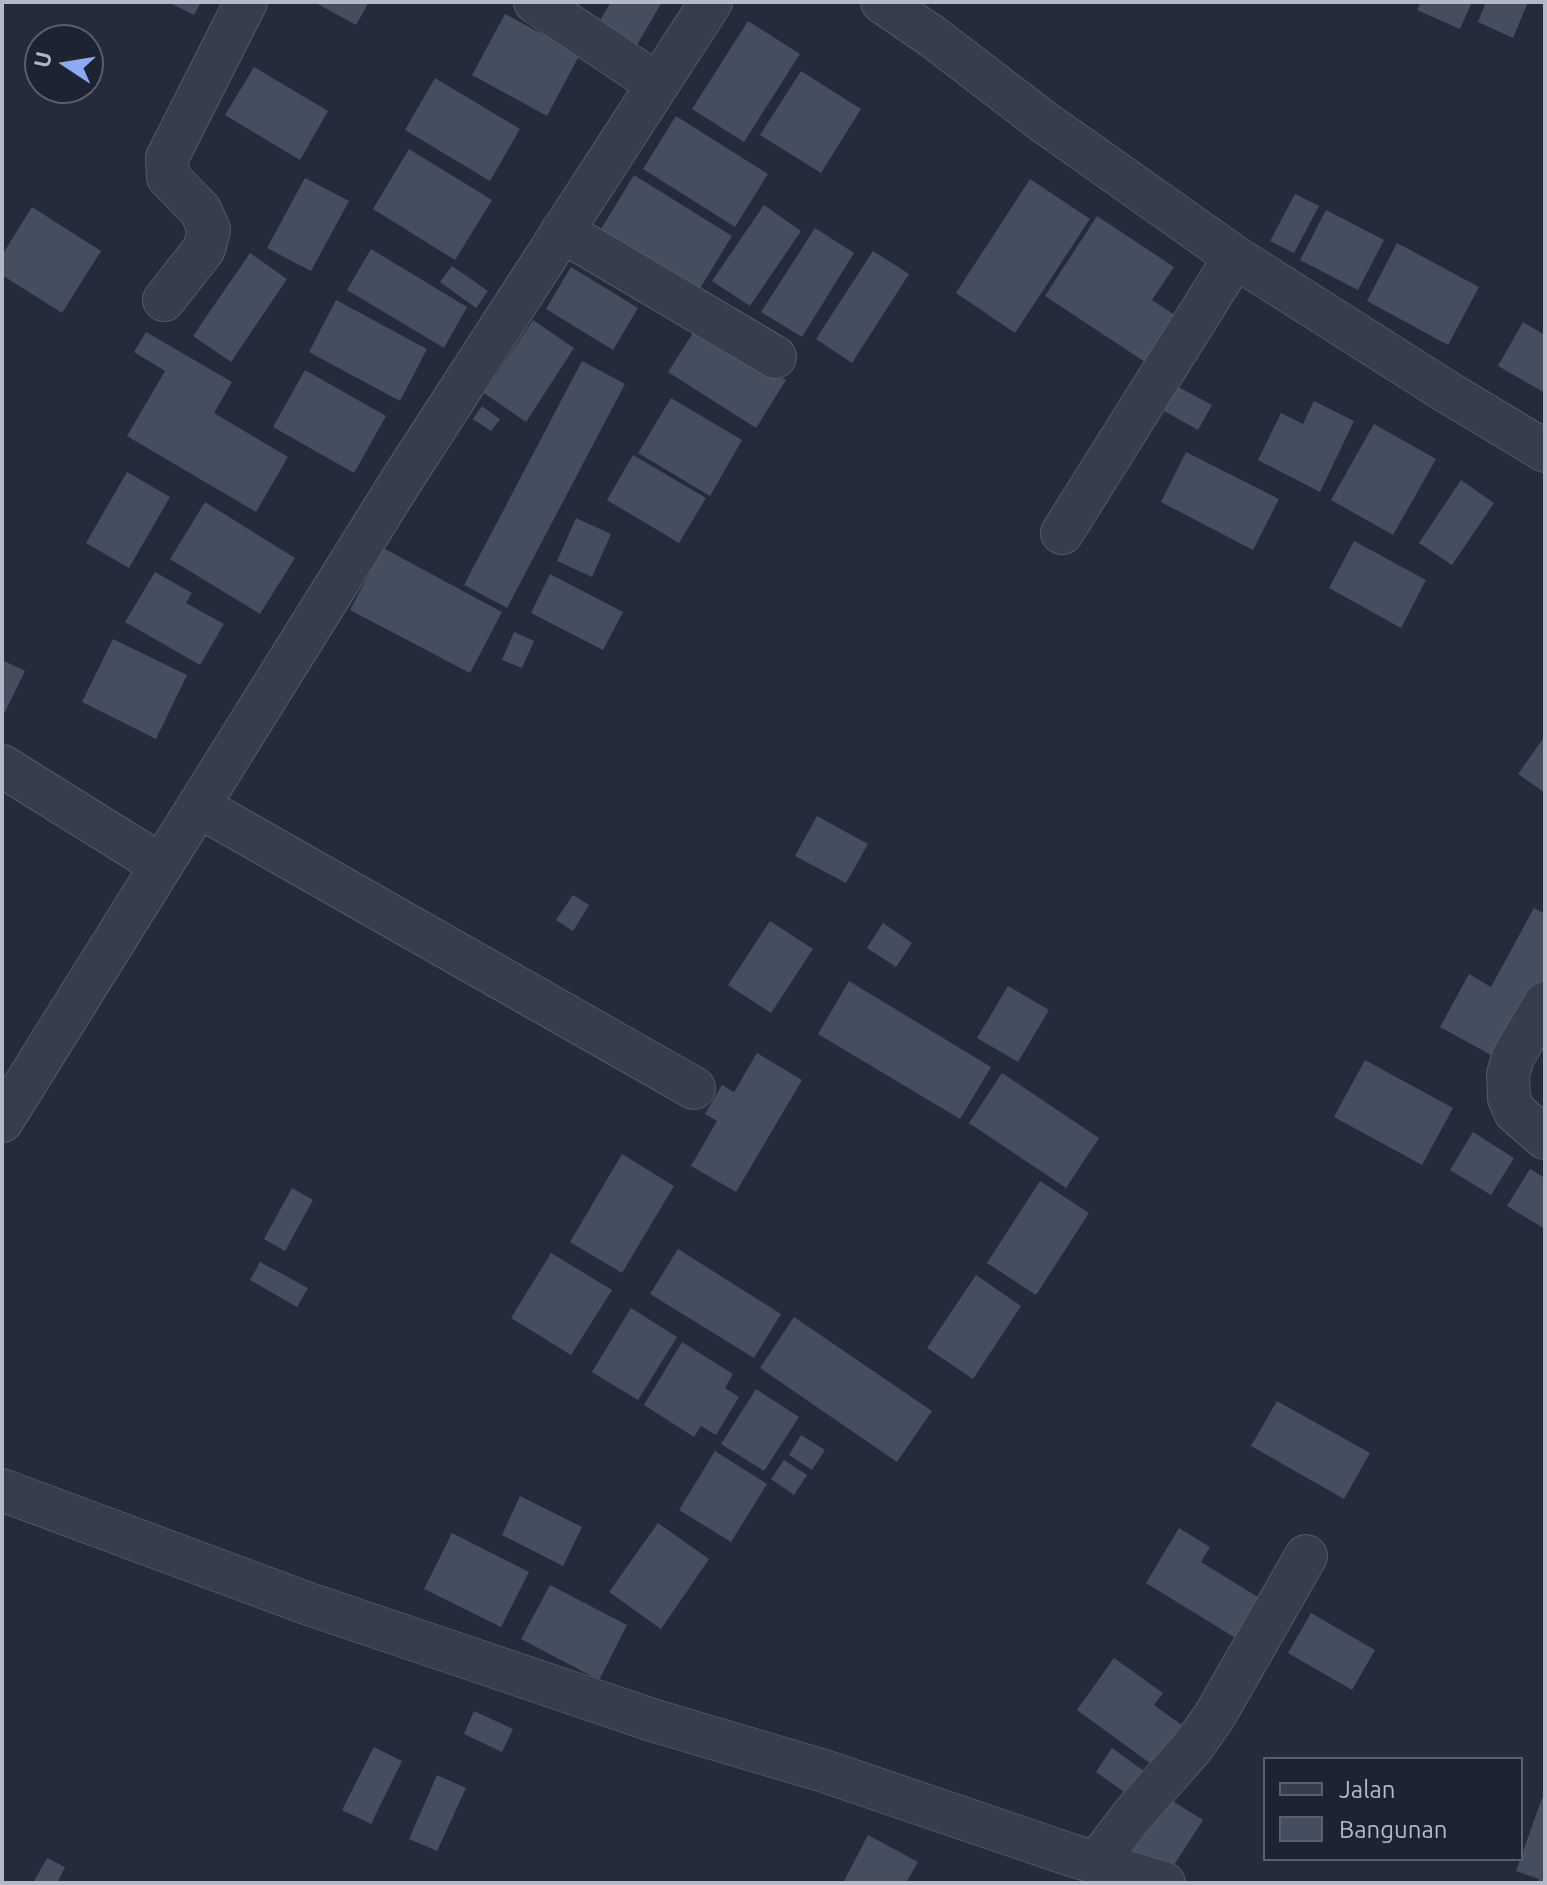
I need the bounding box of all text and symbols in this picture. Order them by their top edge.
north arrow [24,24,104,104]
text: U [28,49,56,69]
legend [1263,1757,1523,1861]
text: Jalan [1339,1776,1396,1803]
text: Bangunan [1339,1816,1448,1843]

